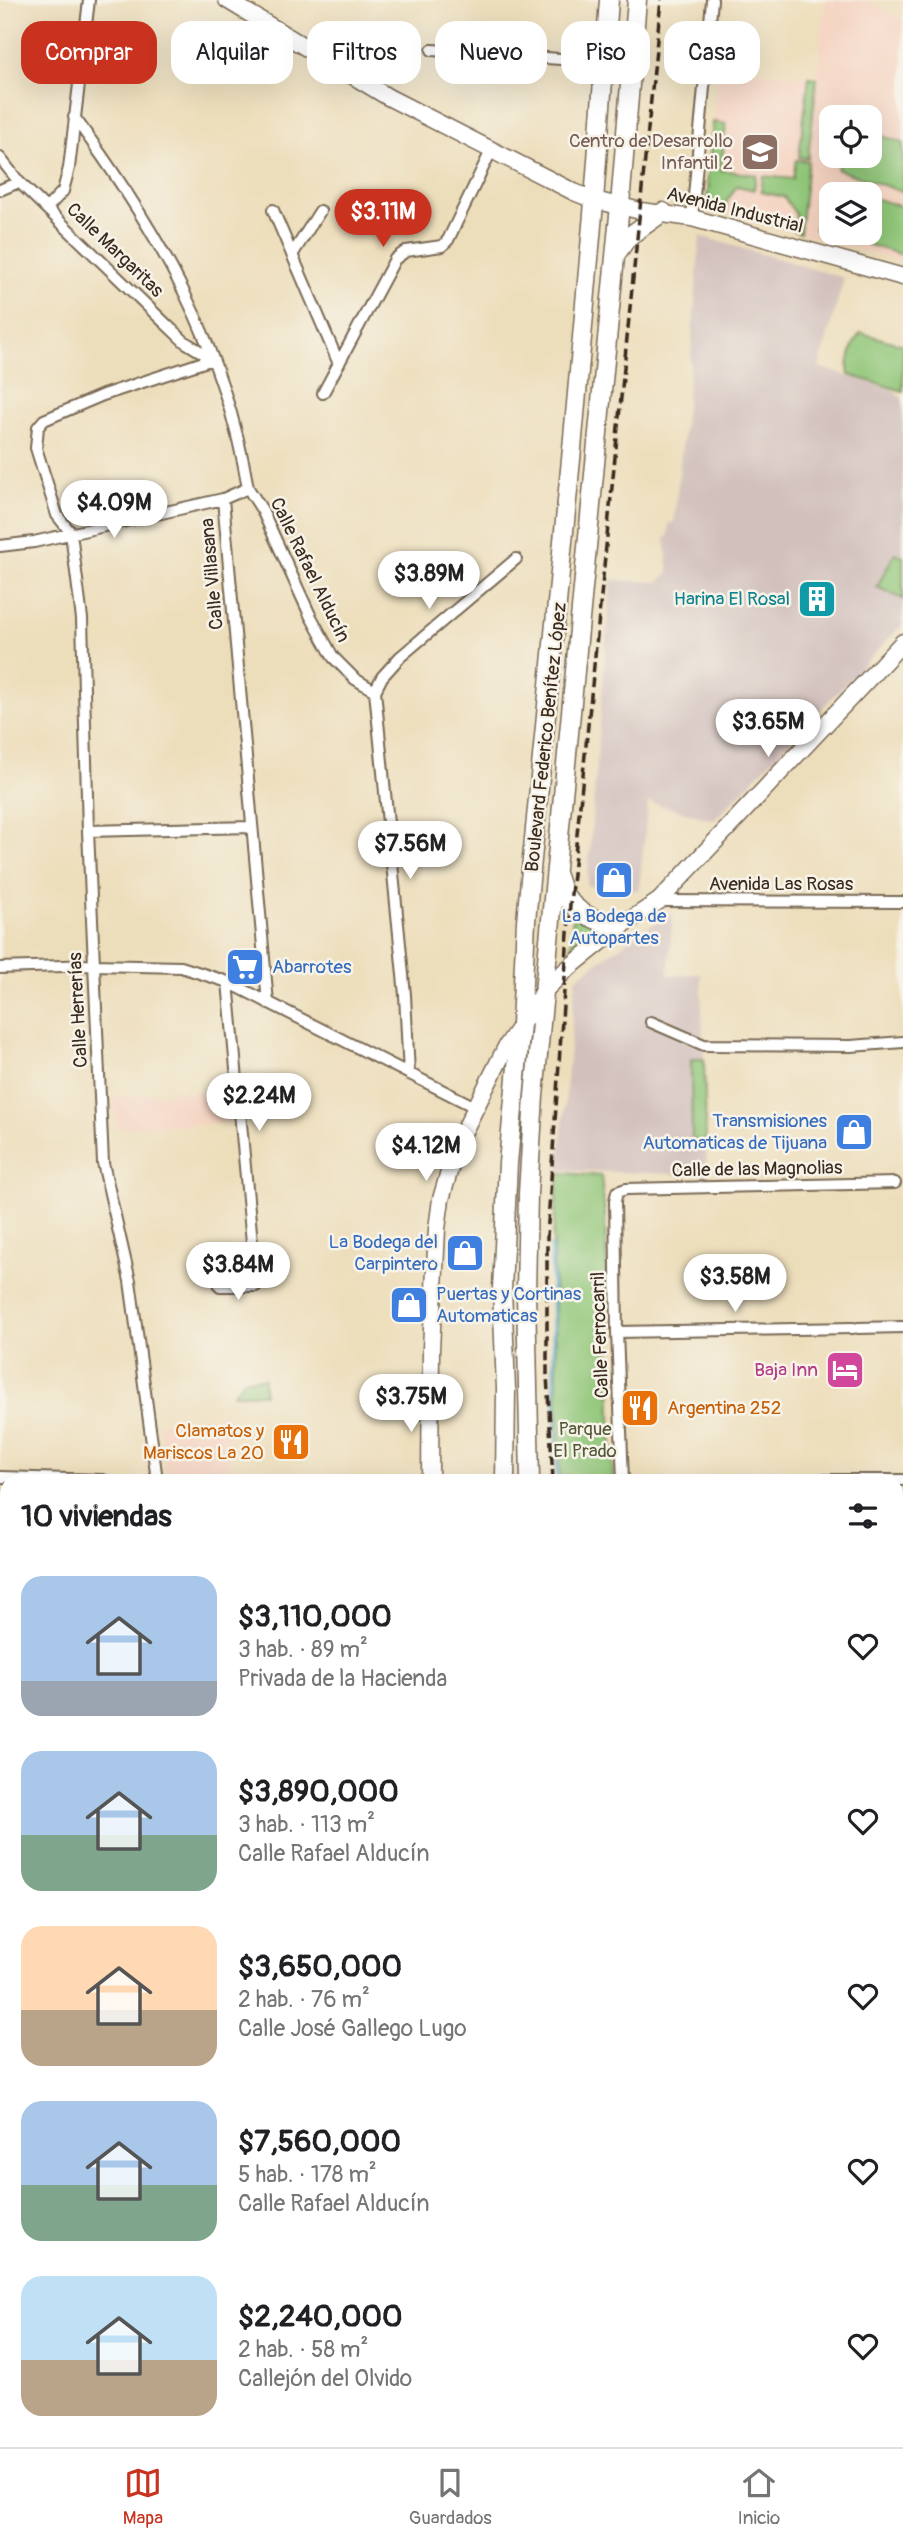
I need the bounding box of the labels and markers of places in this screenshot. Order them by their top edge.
place label: Centro de Desarrollo Infantil 2 [569,129,733,175]
school or university icon: Centro de Desarrollo Infantil 2 [739,131,781,173]
pin: $3.11M [326,190,440,249]
pin: $4.09M [57,480,171,540]
pin: $3.89M [372,552,486,611]
building icon: Harina El Rosal [796,578,838,620]
place label: Harina El Rosal [674,587,790,611]
pin: $3.65M [711,700,825,759]
pin: $7.56M [353,822,467,881]
shop icon: La Bodega de Autopartes [593,859,635,901]
place label: La Bodega de Autopartes [562,904,667,950]
supermarket icon: Abarrotes [224,946,266,988]
place label: Abarrotes [272,955,352,979]
pin: $2.24M [202,1074,316,1133]
place label: Transmisiones Automaticas de Tijuana [643,1109,827,1155]
shop icon: Transmisiones Automaticas de Tijuana [833,1111,875,1153]
pin: $4.12M [369,1124,483,1183]
place label: La Bodega del Carpintero [329,1230,438,1276]
shop icon: La Bodega del Carpintero [444,1232,486,1274]
pin: $3.84M [181,1242,295,1302]
pin: $3.58M [678,1254,792,1314]
place label: Puertas y Cortinas Automaticas [436,1282,582,1328]
shop icon: Puertas y Cortinas Automaticas [388,1284,430,1326]
hotel icon: Baja Inn [824,1349,866,1391]
place label: Baja Inn [754,1358,818,1382]
pin: $3.75M [354,1374,468,1434]
restaurant icon: Argentina 252 [619,1387,661,1429]
place label: Argentina 252 [667,1396,781,1420]
place label: Clamatos y Mariscos La 20 [143,1419,264,1465]
restaurant icon: Clamatos y Mariscos La 20 [270,1421,312,1463]

